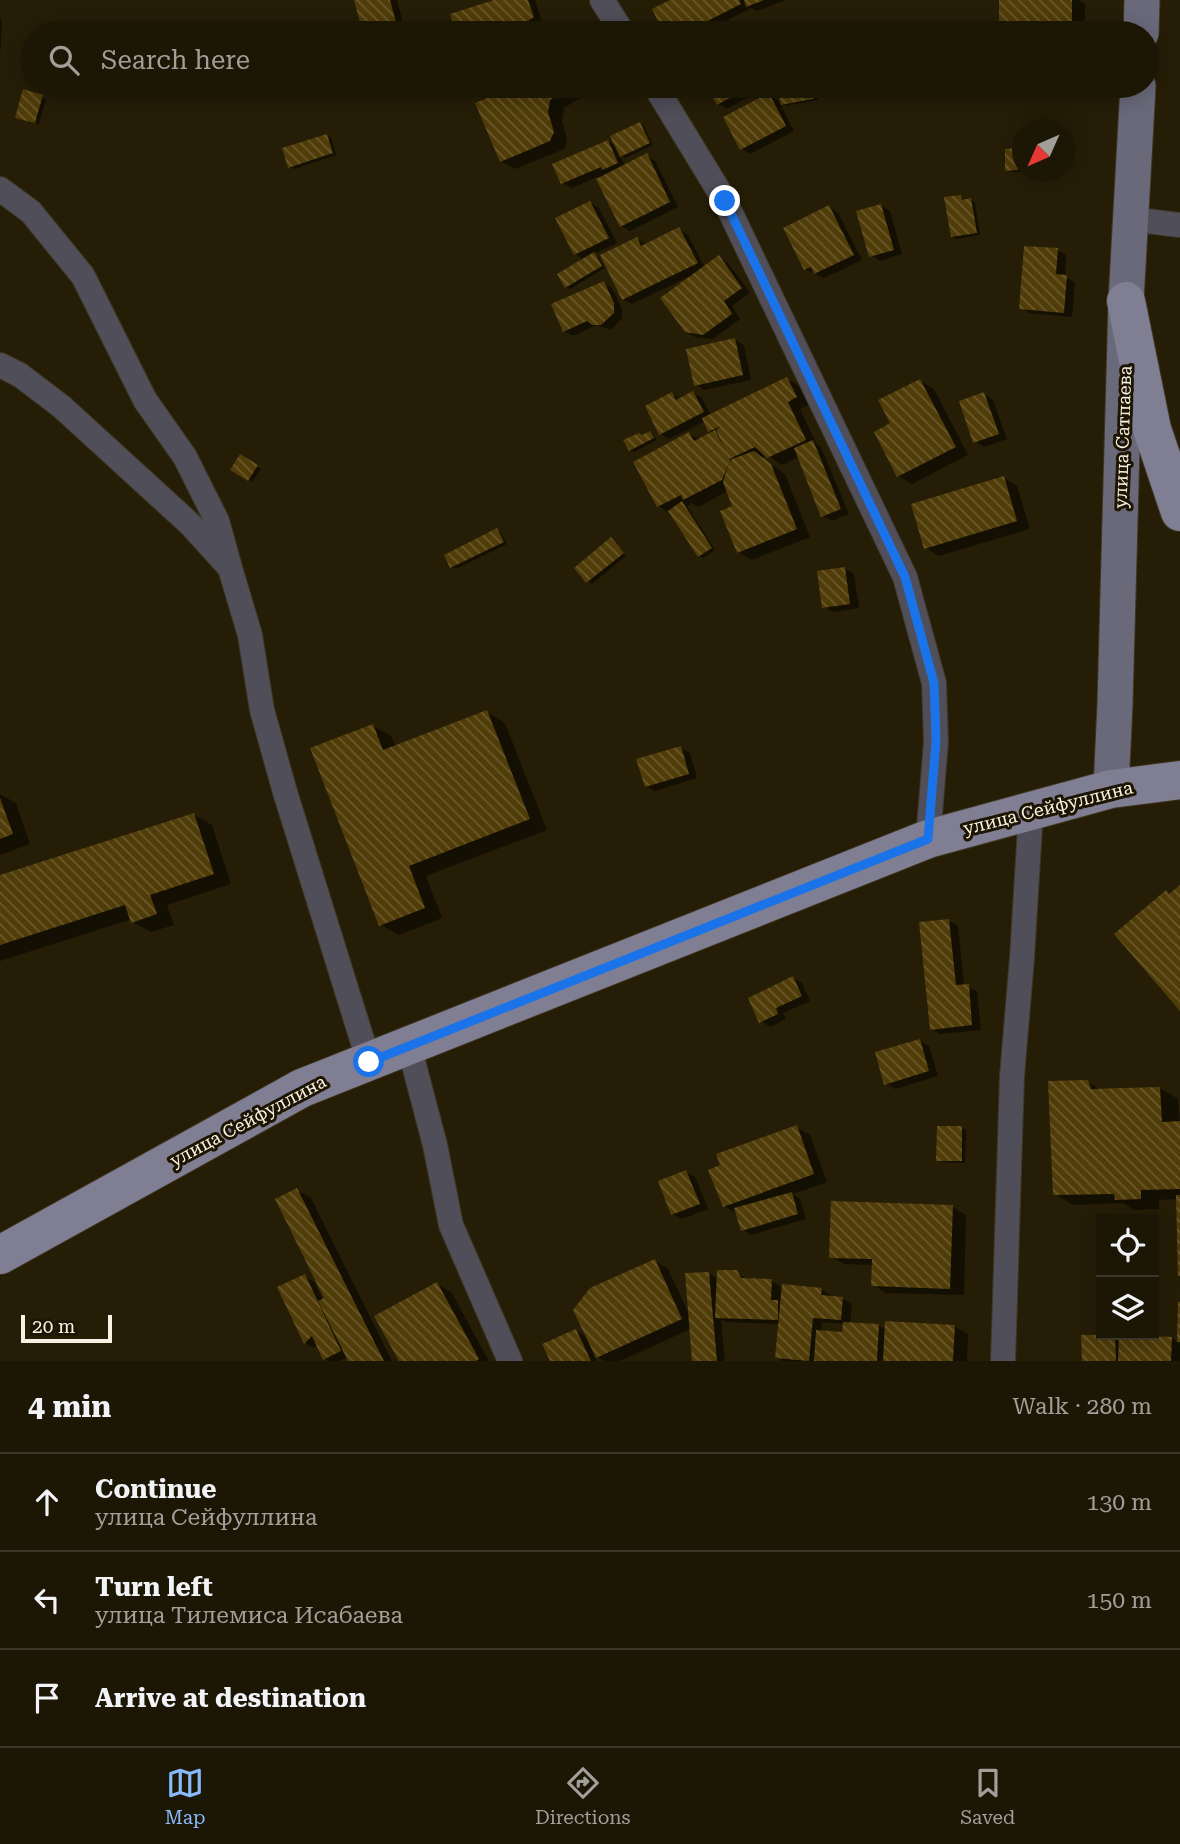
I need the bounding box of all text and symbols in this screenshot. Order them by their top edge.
search box [21,21,1159,98]
icon: search [45,41,83,79]
text: Search here [101,45,250,75]
north arrow [1012,119,1075,182]
route end [709,185,740,216]
street label: улица Сатпаева [1110,365,1135,509]
street label: улица Сейфуллина [961,776,1135,839]
route start [353,1046,384,1077]
street label: улица Сейфуллина [166,1070,330,1171]
map controls [1096,1214,1159,1340]
button: locate [1096,1214,1159,1277]
button: layers [1096,1277,1159,1340]
scale bar [21,1312,112,1344]
text: 20 m [32,1315,75,1338]
text: 4 min [28,1389,111,1424]
text: Walk · 280 m [1013,1393,1152,1420]
text: Continue [95,1474,217,1504]
icon: ahead [28,1483,66,1521]
text: 130 m [1087,1489,1152,1516]
text: улица Сейфуллина [95,1504,317,1531]
text: Turn left [95,1572,213,1602]
icon: left [28,1581,66,1619]
text: 150 m [1087,1587,1152,1614]
text: улица Тилемиса Исабаева [95,1602,403,1629]
icon: arrive [28,1679,66,1717]
text: Arrive at destination [95,1683,366,1713]
tab: Map [165,1764,205,1829]
tab: Directions [535,1764,631,1829]
tab: Saved [960,1764,1015,1829]

